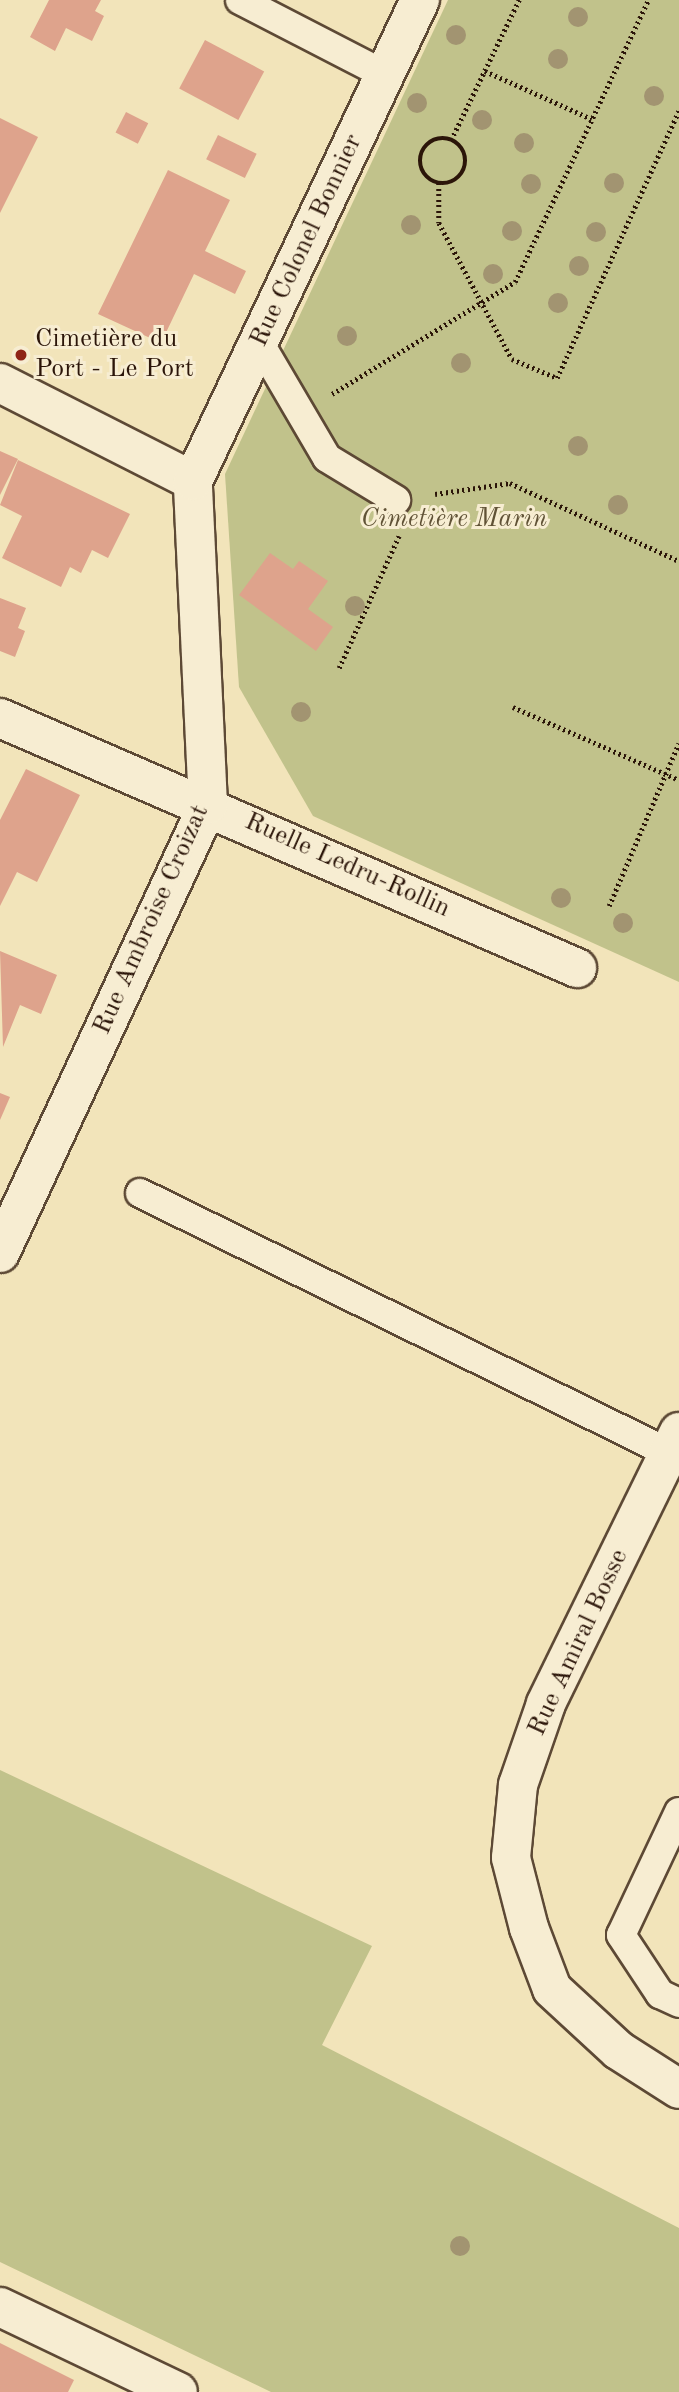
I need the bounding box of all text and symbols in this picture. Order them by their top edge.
street label: Rue Colonel Bonnier [244,130,370,352]
place label: Cimetière du Port - Le Port [35,324,194,386]
marker: Cimetière du Port - Le Port [13,347,29,363]
park label: Cimetière Marin [361,504,547,536]
street label: Rue Ambroise Croizat [87,800,217,1040]
street label: Ruelle Ledru-Rollin [239,807,455,925]
street label: Rue Amiral Bosse [522,1545,636,1741]

